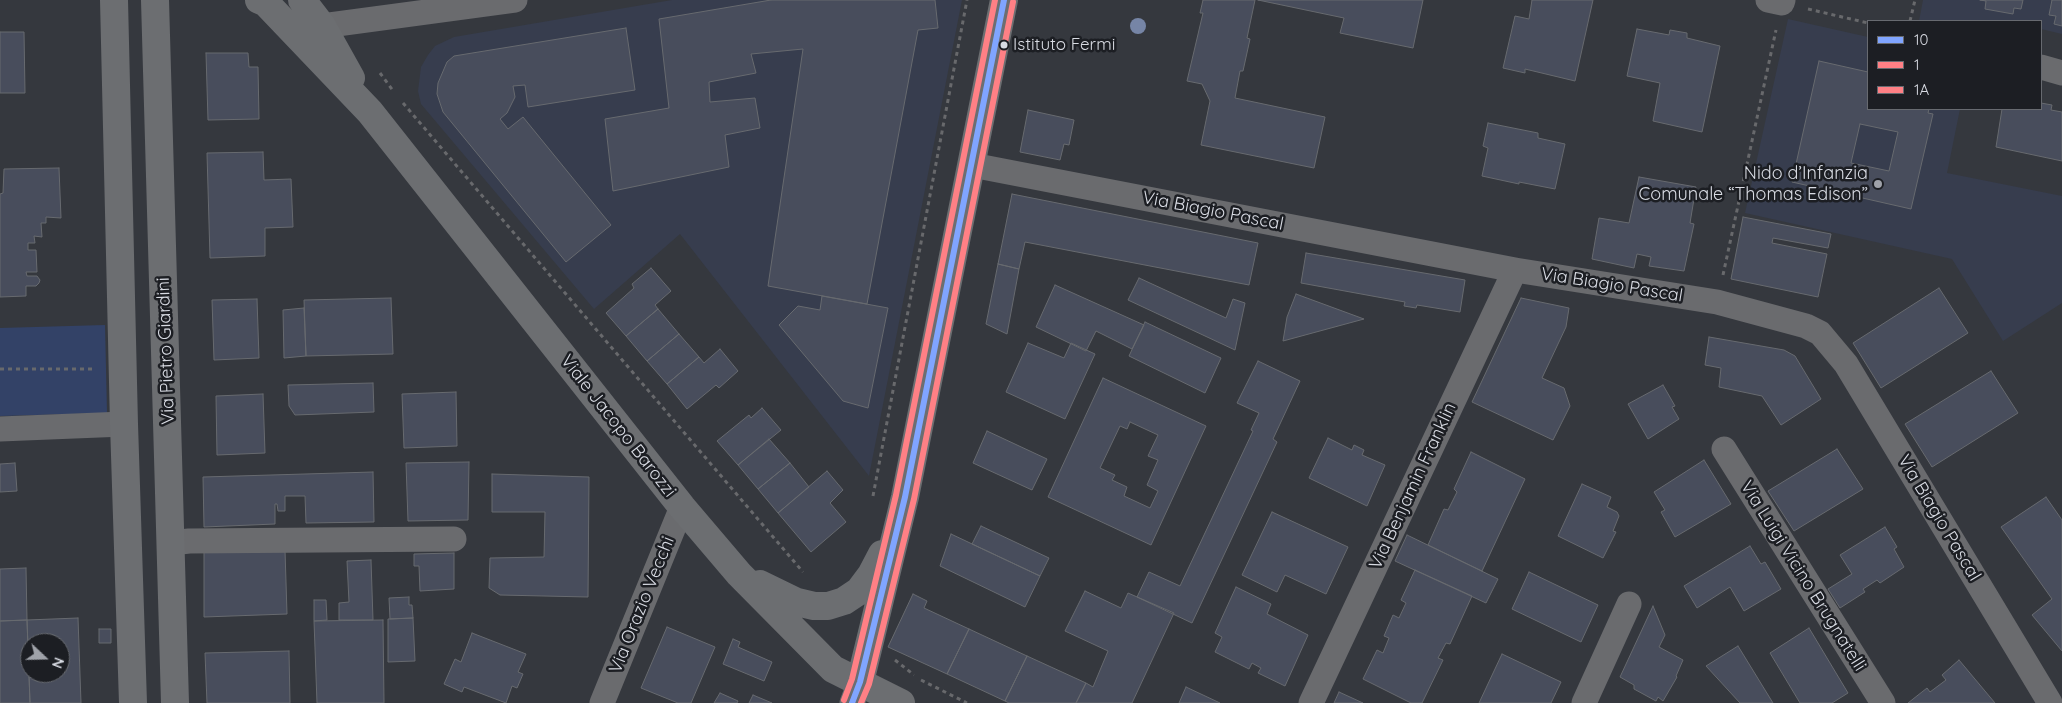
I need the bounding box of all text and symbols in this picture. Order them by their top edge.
legend [1867,20,2042,110]
text: 10 [1914,30,1928,49]
place label: Istituto Fermi [1013,35,1115,55]
marker: Istituto Fermi [999,40,1009,50]
text: 1 [1914,55,1920,74]
text: 1A [1914,80,1929,99]
place label: Nido d’Infanzia Comunale “Thomas Edison” [1639,163,1868,205]
marker: Nido d’Infanzia Comunale “Thomas Edison” [1872,178,1884,190]
street label: Via Biagio Pascal [1141,187,1285,235]
street label: Via Biagio Pascal [1540,263,1684,307]
street label: Via Pietro Giardini [153,277,179,425]
street label: Viale Jacopo Barozzi [556,350,680,502]
street label: Via Benjamin Franklin [1365,399,1461,573]
street label: Via Biagio Pascal [1893,451,1985,585]
street label: Via Luigi Vicino Brugnatelli [1736,477,1870,675]
street label: Via Orazio Vecchi [605,533,679,677]
north arrow [20,633,70,683]
text: N [48,655,68,671]

